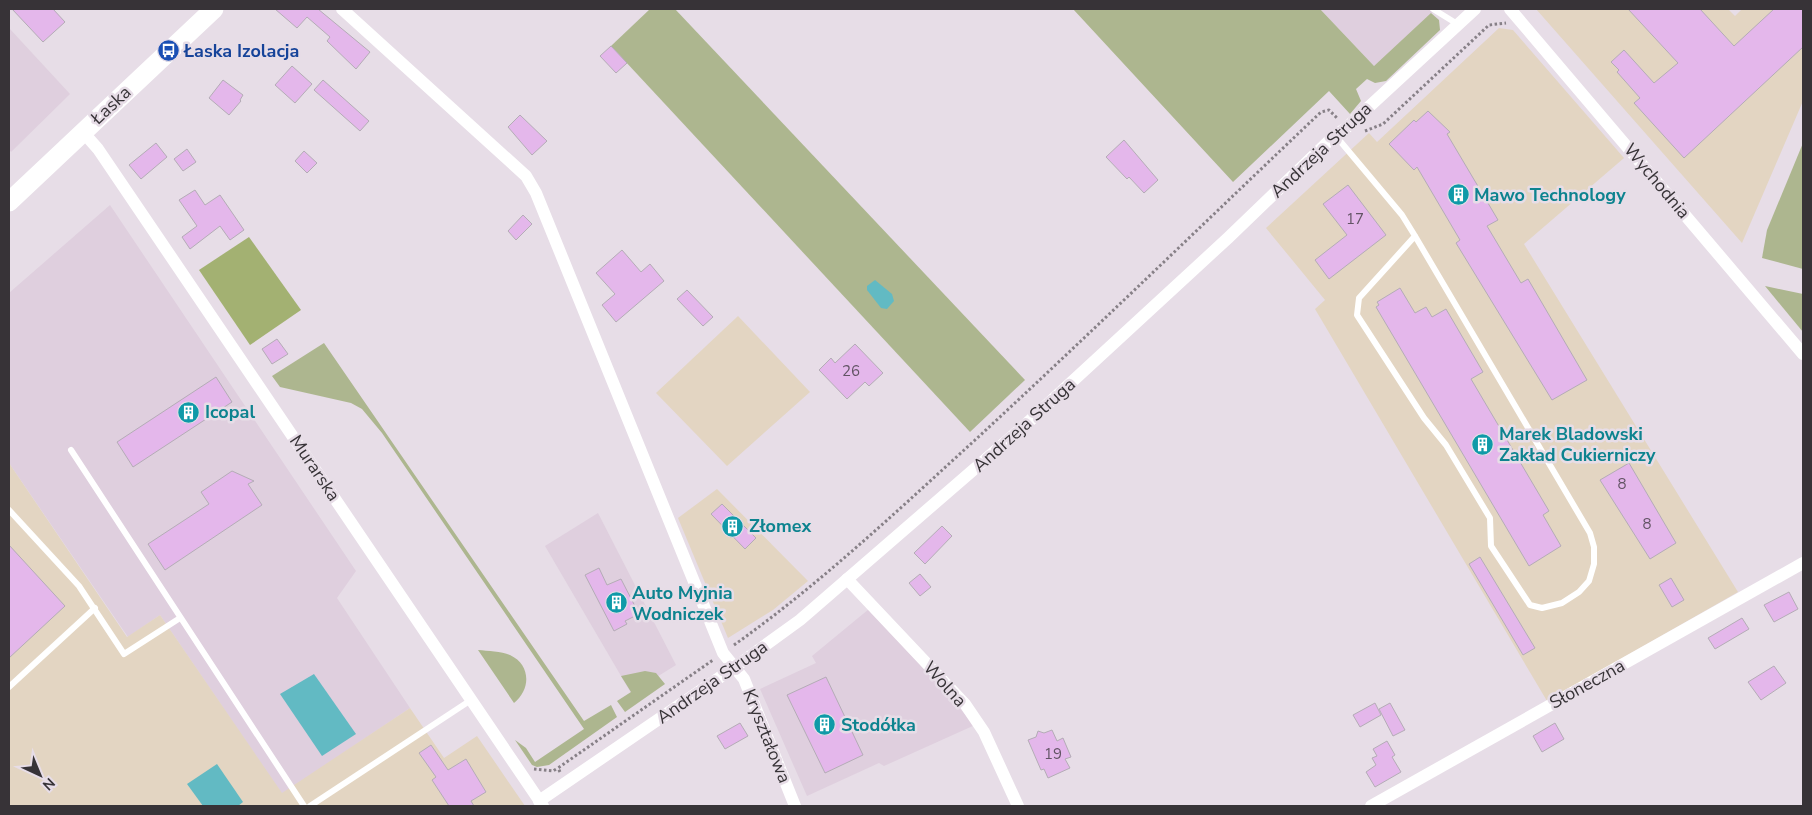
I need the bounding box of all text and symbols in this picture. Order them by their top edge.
bus stop icon: Łaska Izolacja [156,39,180,63]
place label: Łaska Izolacja [183,39,299,63]
street label: Łaska [85,80,136,130]
street label: Andrzeja Struga [1265,97,1377,203]
street label: Wychodnia [1618,138,1696,224]
building icon: Mawo Technology [1446,183,1470,207]
place label: Mawo Technology [1474,183,1626,207]
house number: 17 [1346,209,1364,229]
house number: 26 [842,361,860,381]
street label: Andrzeja Struga [968,372,1080,478]
building icon: Icopal [177,400,201,424]
place label: Icopal [205,400,255,424]
place label: Marek Bladowski Zakład Cukierniczy [1499,422,1656,467]
street label: Murarska [284,430,346,506]
building icon: Marek Bladowski Zakład Cukierniczy [1471,432,1495,456]
house number: 8 [1617,474,1627,494]
building icon: Złomex [721,514,745,538]
place label: Złomex [749,514,811,538]
house number: 8 [1642,514,1652,534]
place label: Auto Myjnia Wodniczek [632,581,733,626]
building icon: Auto Myjnia Wodniczek [604,591,628,615]
street label: Andrzeja Struga [652,635,772,729]
street label: Słoneczna [1545,653,1629,715]
street label: Wolna [918,656,972,712]
street label: Kryształowa [737,685,797,787]
building icon: Stodółka [813,713,837,737]
place label: Stodółka [841,713,916,737]
house number: 19 [1044,744,1062,764]
north arrow [15,750,65,800]
text: N [38,774,59,794]

